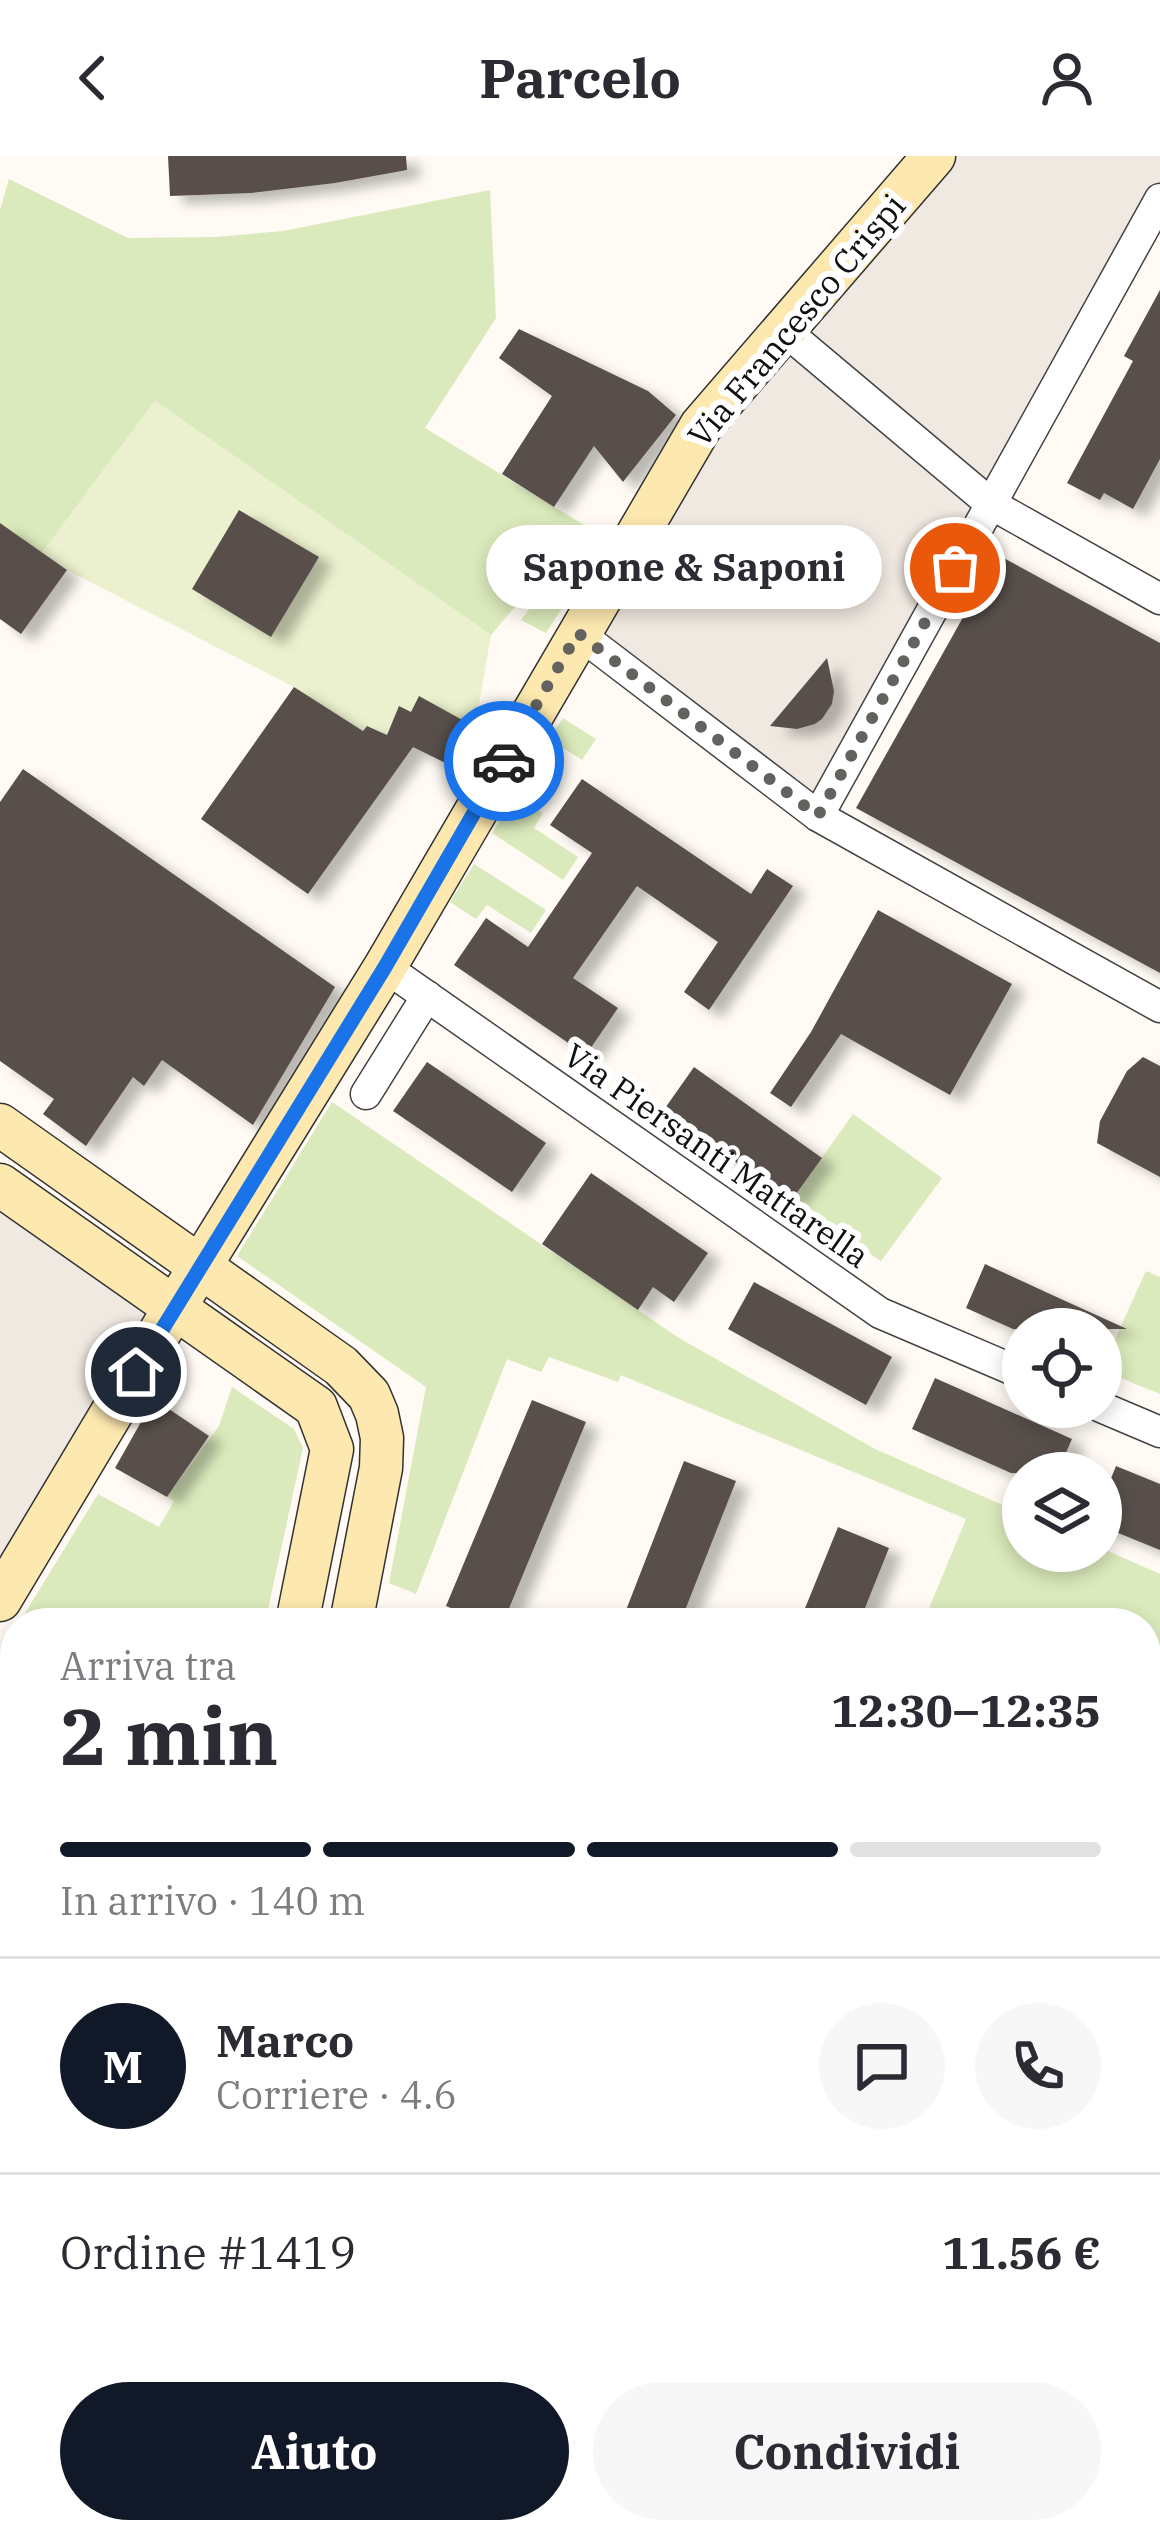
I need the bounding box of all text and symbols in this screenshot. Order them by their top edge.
text: Parcelo [479,43,681,113]
icon: back [60,45,126,111]
icon: person [1034,45,1100,111]
street label: Via Francesco Crispi [678,185,914,455]
pin [904,517,1006,619]
callout: Sapone & Saponi [487,526,883,610]
icon: bag [922,535,988,601]
text: Sapone & Saponi [523,541,845,592]
courier [444,701,564,821]
icon: car [471,728,537,794]
street label: Via Piersanti Mattarella [556,1033,878,1277]
map controls [1002,1308,1122,1572]
button: locate [1002,1308,1122,1428]
pin [85,1321,187,1423]
icon: home [103,1339,169,1405]
button: layers [1002,1452,1122,1572]
text: Arriva tra [60,1640,237,1691]
text: 12:30–12:35 [831,1681,1101,1739]
text: 2 min [60,1685,278,1786]
text: In arrivo · 140 m [60,1875,365,1926]
button: chat [819,2003,945,2129]
button: phone [975,2003,1101,2129]
text: Marco [216,2011,354,2069]
text: M [103,2037,143,2095]
text: Corriere · 4.6 [216,2069,457,2120]
text: Ordine #1419 [60,2223,356,2281]
text: 11.56 € [942,2223,1101,2281]
button: Aiuto [60,2382,569,2520]
button: Condividi [593,2382,1101,2520]

